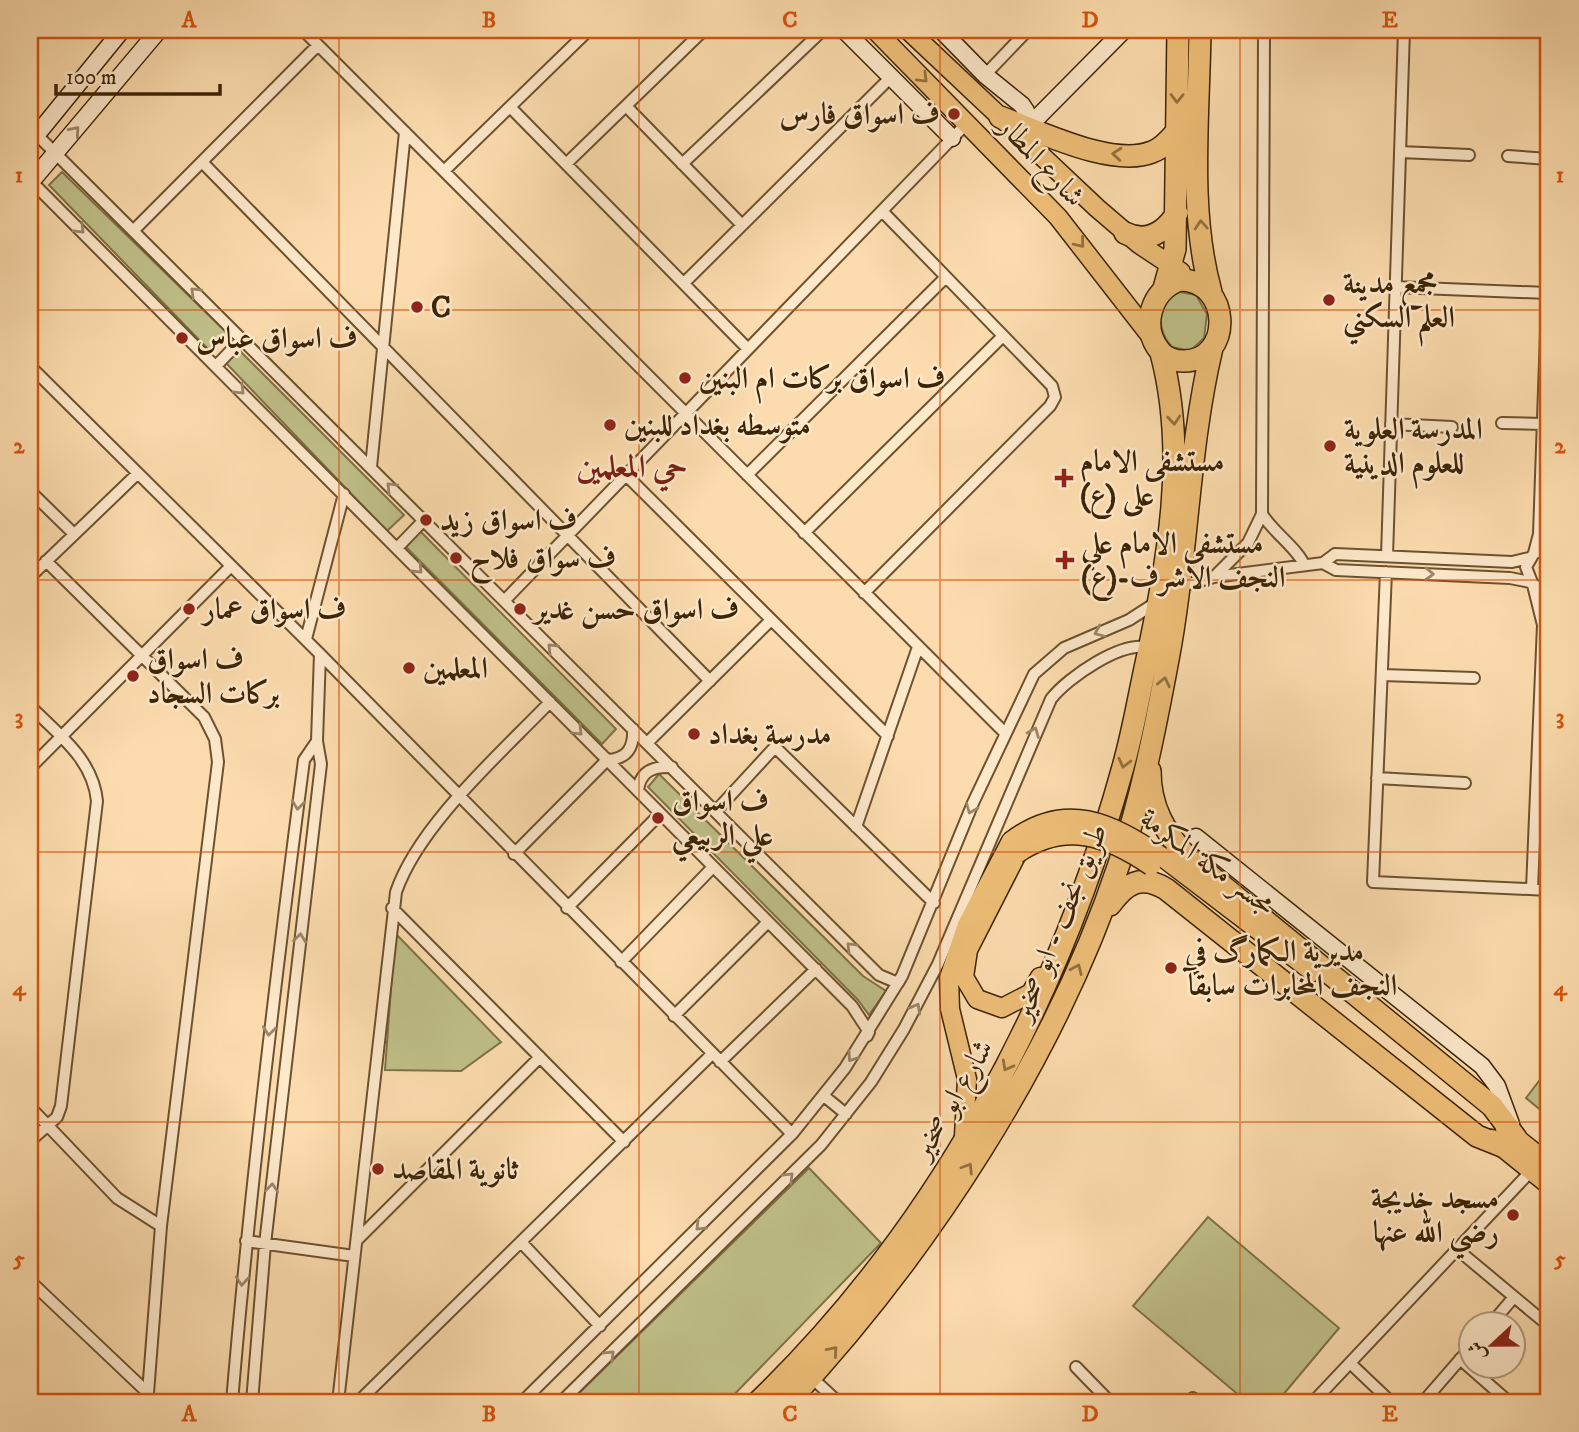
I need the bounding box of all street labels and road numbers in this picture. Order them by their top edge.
street label: شارع المطار [984,107,1092,219]
street label: مجسر مكة المكرمة [1132,801,1282,924]
street label: طريق نجف - ابو صخير [1003,818,1117,1030]
street label: شارع ابو صخير [903,1033,1007,1172]

